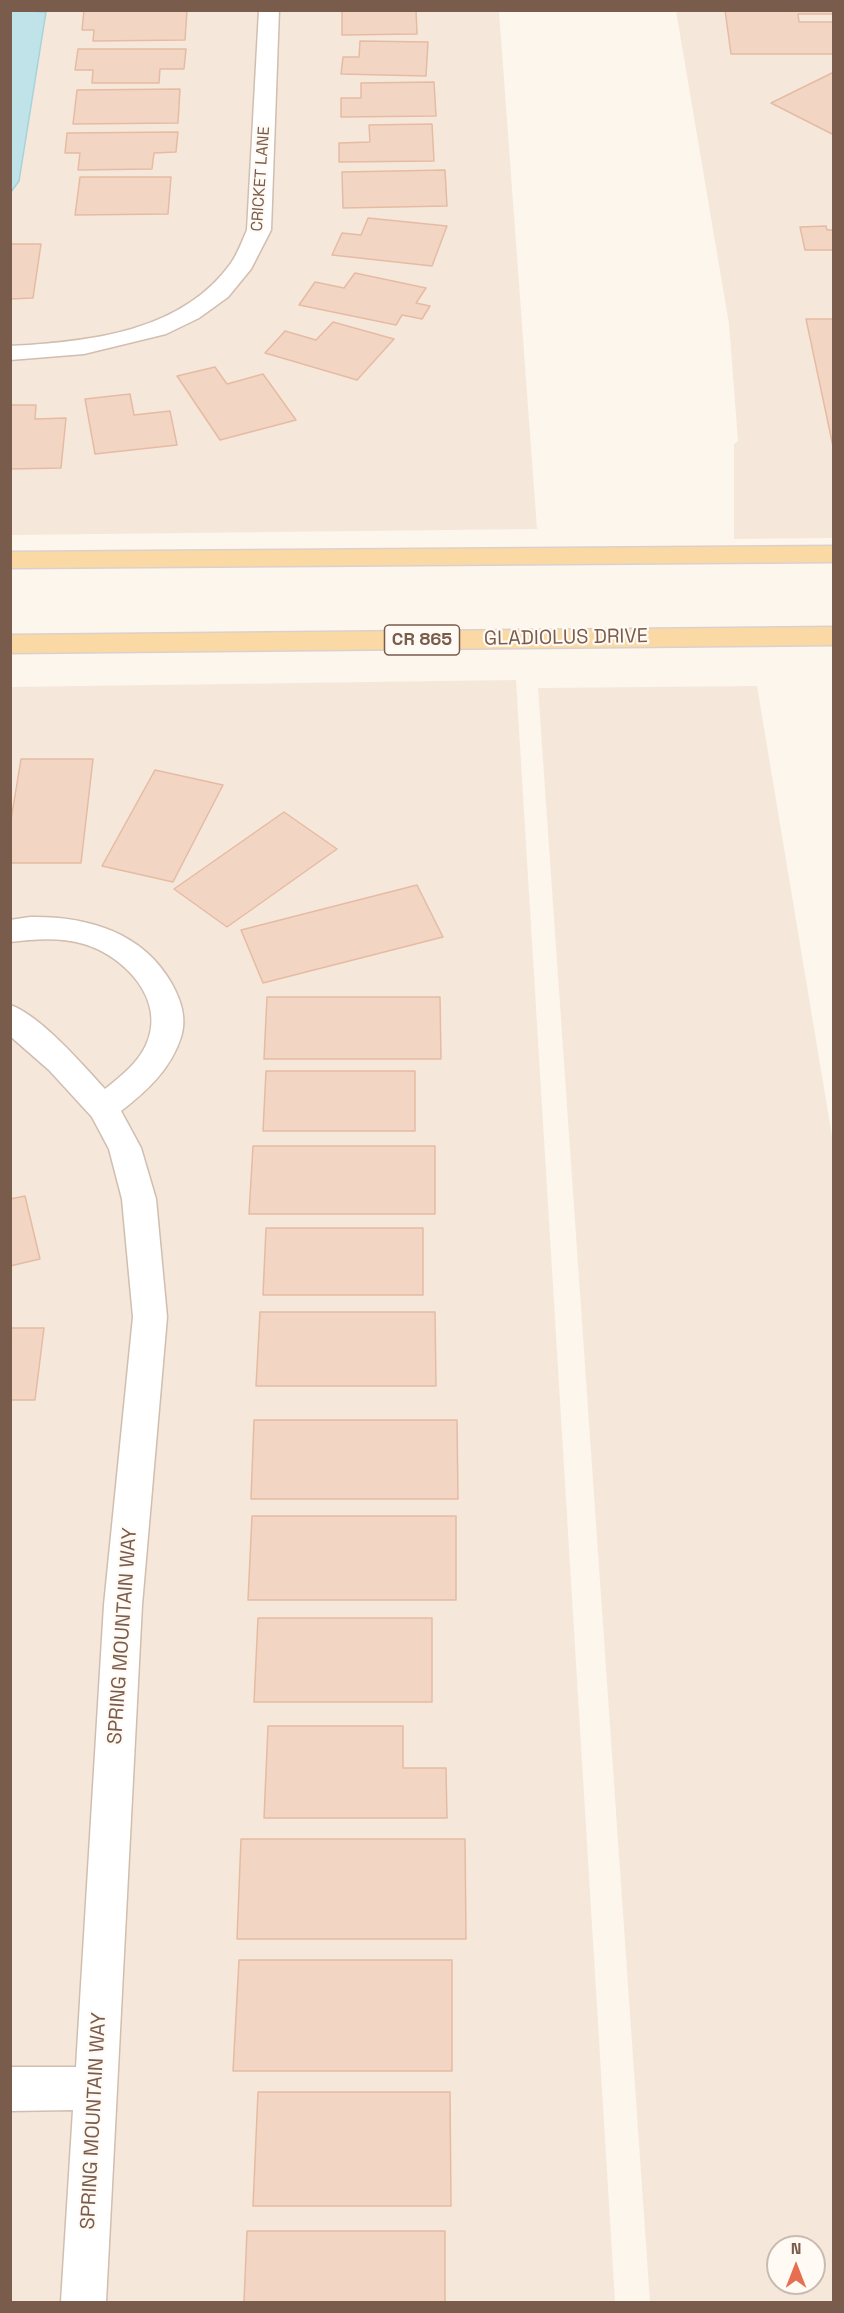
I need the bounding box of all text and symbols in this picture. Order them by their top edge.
street label: CRICKET LANE [248,126,274,232]
road number: CR 865 [384,625,460,655]
street label: GLADIOLUS DRIVE [484,625,648,651]
street label: SPRING MOUNTAIN WAY [103,1527,143,1745]
street label: SPRING MOUNTAIN WAY [76,2012,112,2230]
north arrow [766,2235,826,2295]
text: N [791,2238,801,2259]

